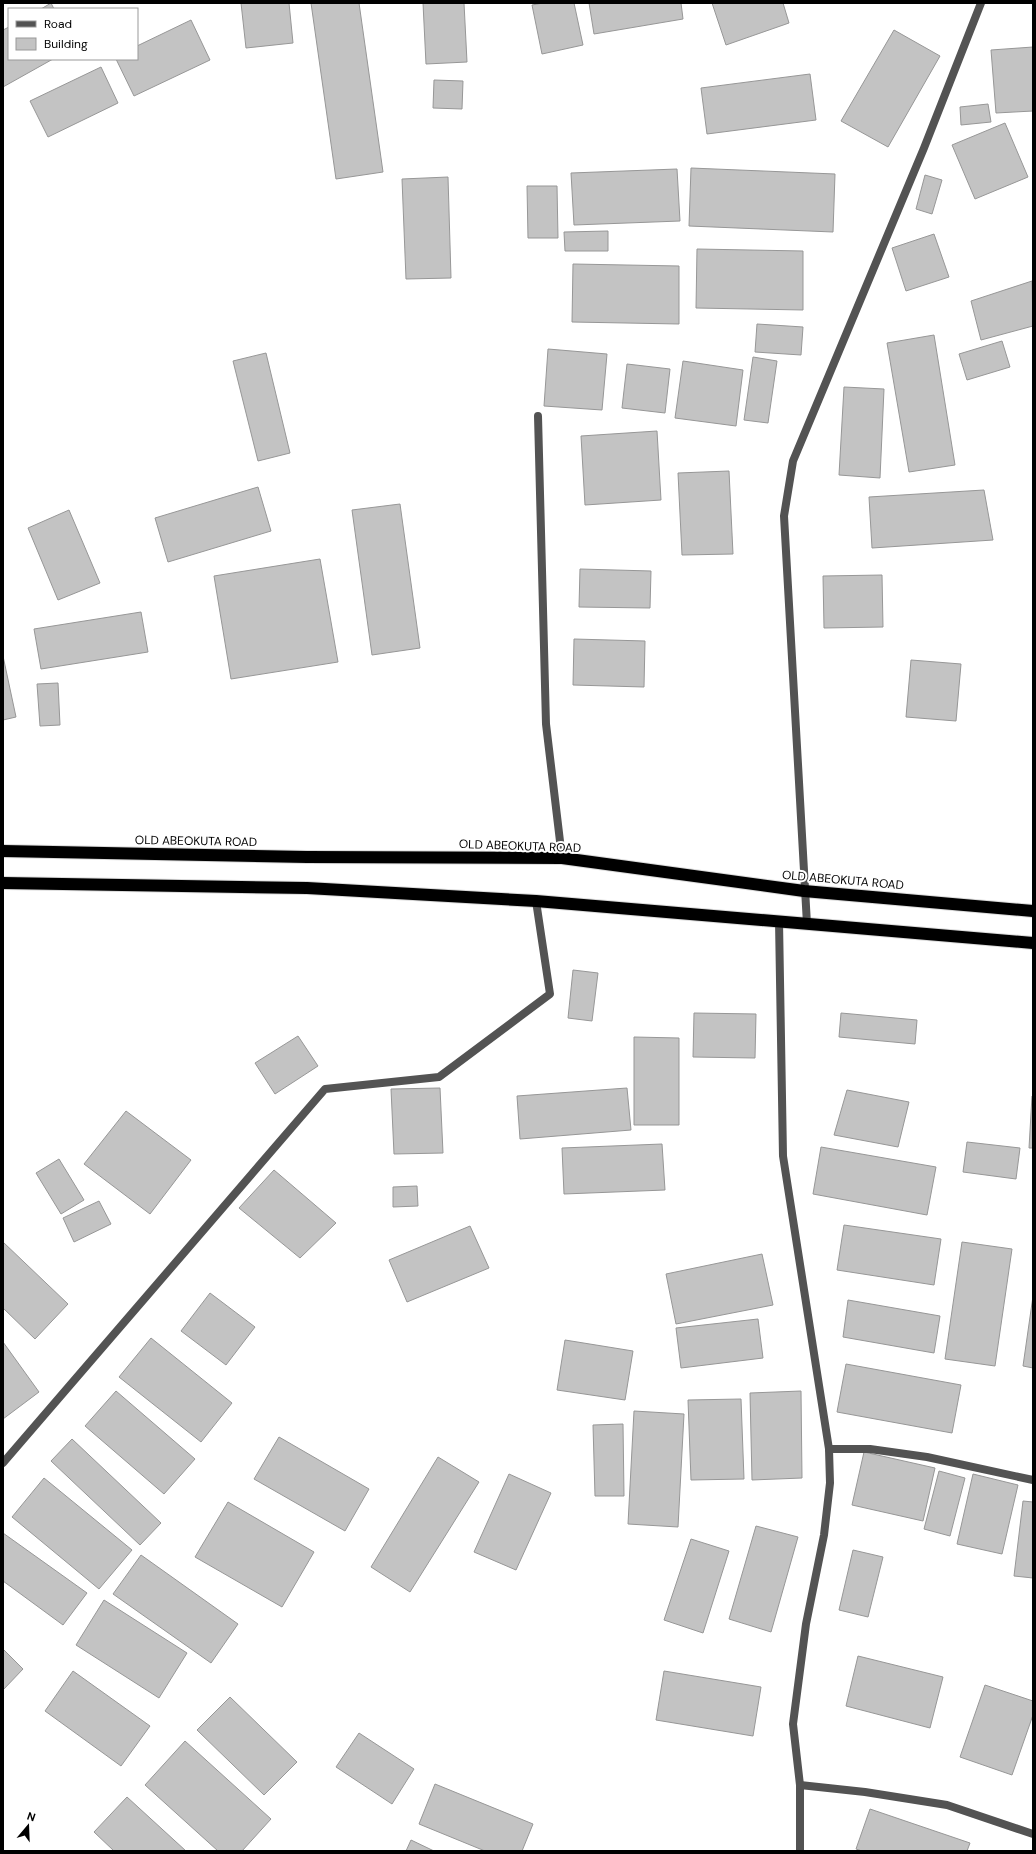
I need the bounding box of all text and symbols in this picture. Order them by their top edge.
legend [8,8,138,60]
text: Road [44,16,72,32]
text: Building [44,36,88,52]
street label: OLD ABEOKUTA ROAD [135,832,257,850]
street label: OLD ABEOKUTA ROAD [459,836,581,856]
street label: OLD ABEOKUTA ROAD [781,867,905,893]
north arrow [8,1806,48,1846]
text: N [25,1809,37,1824]

